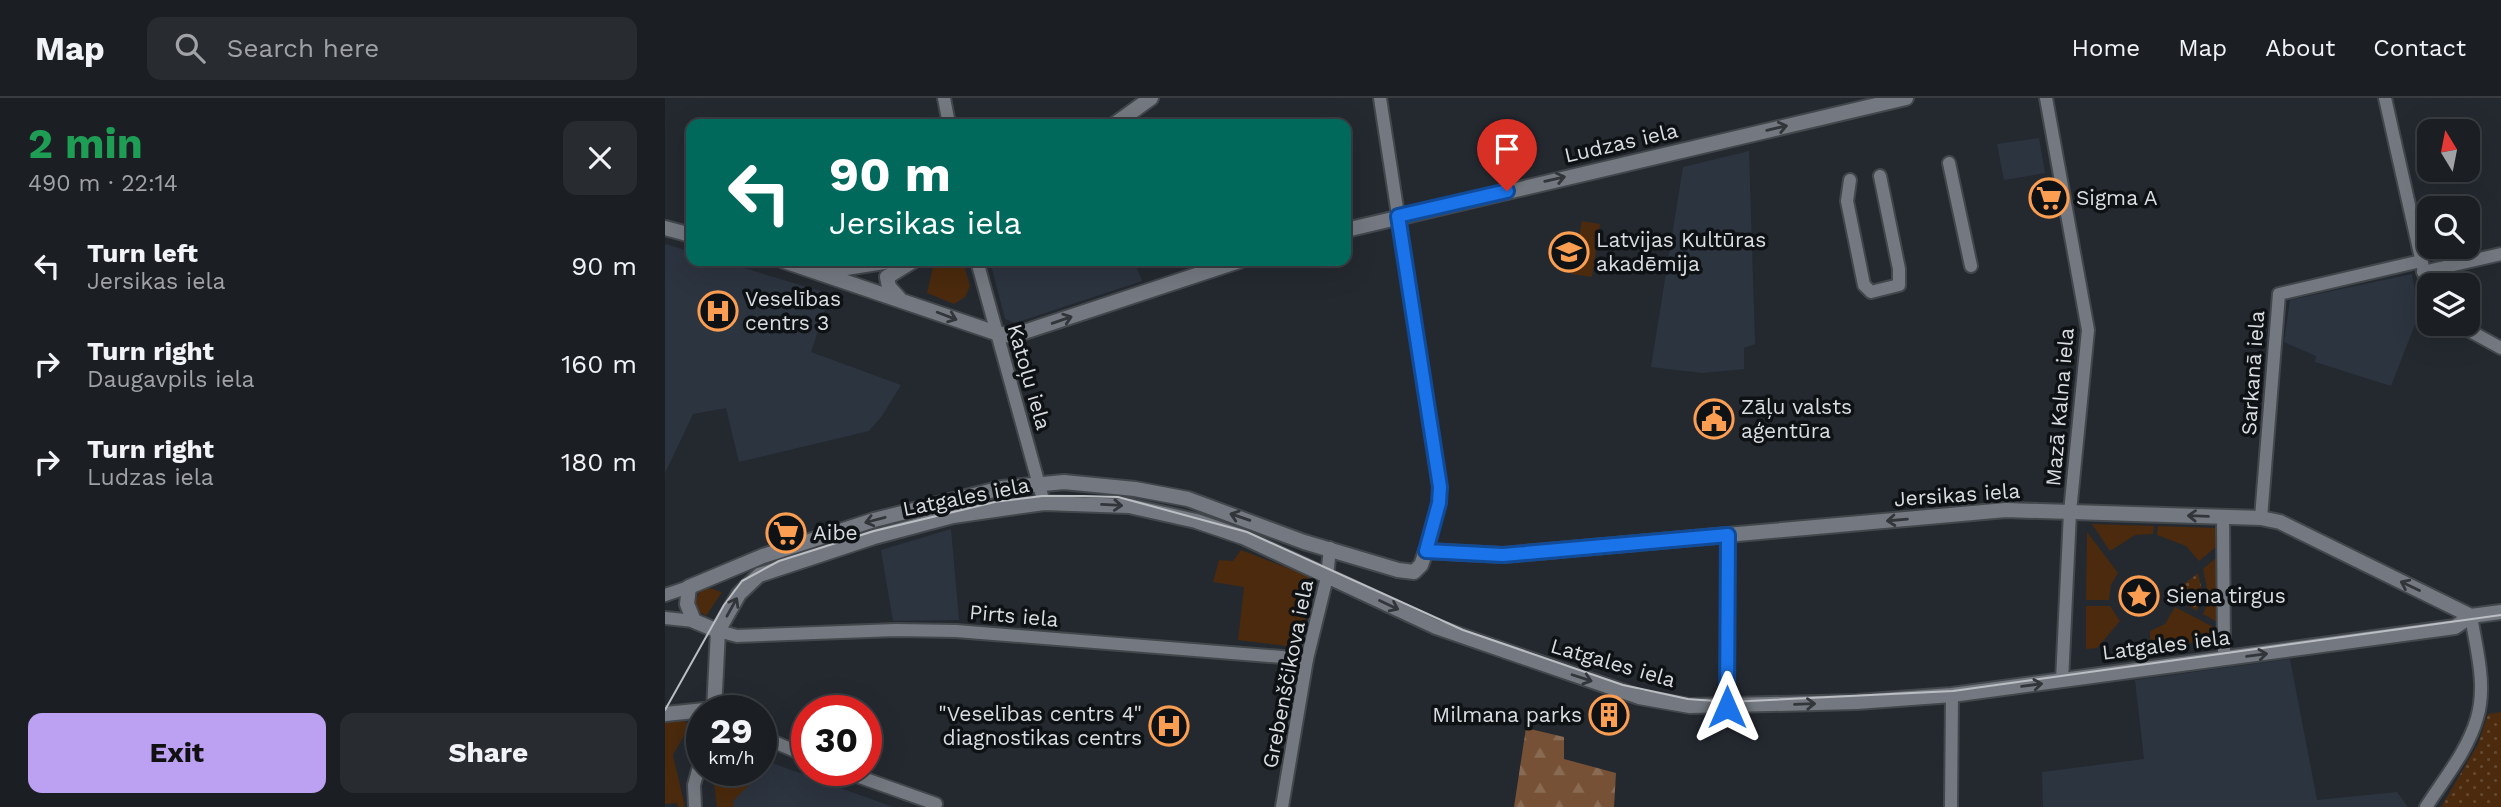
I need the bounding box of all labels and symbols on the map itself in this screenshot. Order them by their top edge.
street label: Ludzas iela [1562,117,1680,168]
pin [1477,119,1537,191]
north arrow [2417,119,2480,182]
one-way arrow [1765,121,1788,135]
one-way arrow [1543,172,1566,186]
supermarket icon: Sigma A [2028,177,2070,219]
place label: Sigma A [2076,185,2158,210]
place label: Latvijas Kultūras akadēmija [1596,227,1766,276]
school or university icon: Latvijas Kultūras akadēmija [1548,231,1590,273]
place label: Veselības centrs 3 [745,286,841,335]
hospital icon: Veselības centrs 3 [697,290,739,332]
one-way arrow [936,310,958,323]
street label: Sarkanā iela [2236,310,2269,436]
one-way arrow [1050,313,1072,325]
street label: Katoļu iela [1002,321,1057,433]
street label: Mazā Kalna iela [2040,327,2079,487]
place label: Zāļu valsts aģentūra [1741,394,1852,443]
public building icon: Zāļu valsts aģentūra [1693,398,1735,440]
street label: Latgales iela [900,472,1032,521]
street label: Jersikas iela [1893,478,2021,511]
one-way arrow [1100,499,1123,512]
one-way arrow [1230,510,1252,522]
one-way arrow [2186,510,2209,523]
supermarket icon: Aibe [765,512,807,554]
one-way arrow [1886,514,1909,527]
one-way arrow [864,515,886,528]
place label: Aibe [813,520,858,545]
place icon: Siena tirgus [2118,575,2160,617]
street label: Grebenščikova iela [1257,577,1318,770]
one-way arrow [2400,578,2421,592]
place label: Siena tirgus [2166,583,2286,608]
one-way arrow [726,597,739,618]
street label: Pirts iela [968,599,1060,632]
one-way arrow [1378,599,1399,612]
street label: Latgales iela [2101,624,2231,665]
street label: Latgales iela [1548,633,1679,692]
one-way arrow [2245,648,2268,661]
position arrow [1690,670,1764,744]
one-way arrow [1570,673,1592,685]
one-way arrow [2020,678,2042,691]
building icon: Milmana parks [1588,694,1630,736]
speed limit sign: 30 [791,695,882,786]
one-way arrow [1793,697,1816,710]
place label: "Veselības centrs 4" diagnostikas centrs [938,701,1142,750]
place label: Milmana parks [1432,702,1582,727]
hospital icon: "Veselības centrs 4" diagnostikas centrs [1148,705,1190,747]

